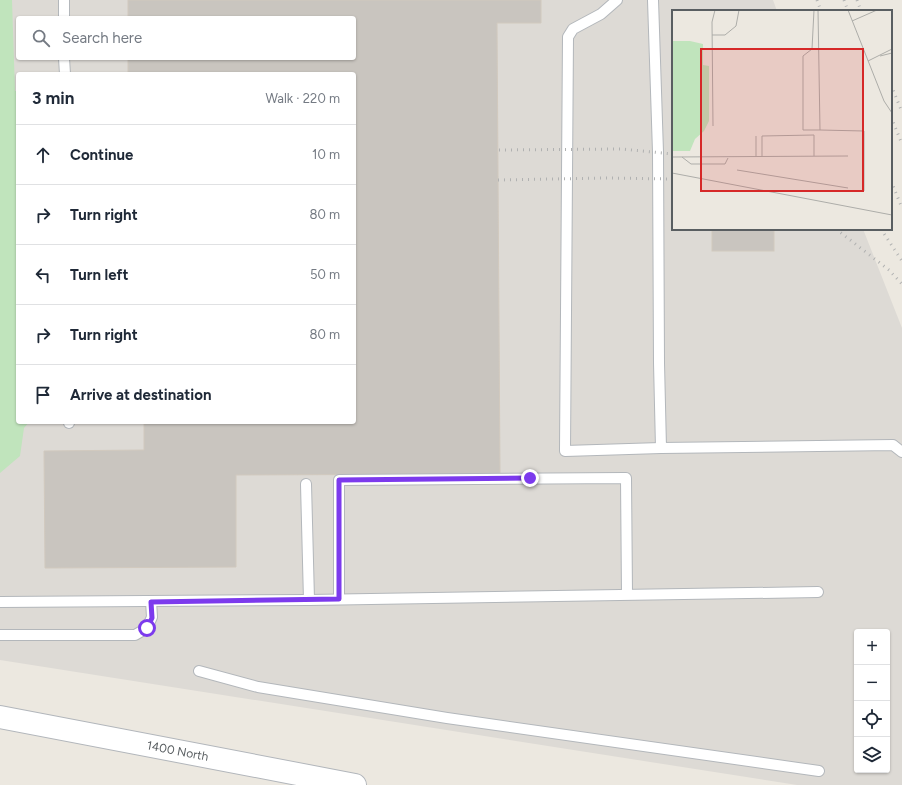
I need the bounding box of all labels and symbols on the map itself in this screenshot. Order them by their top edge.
inset map [672,10,892,230]
route end [521,469,539,487]
route start [138,619,156,637]
street label: 1400 North [146,738,210,764]

